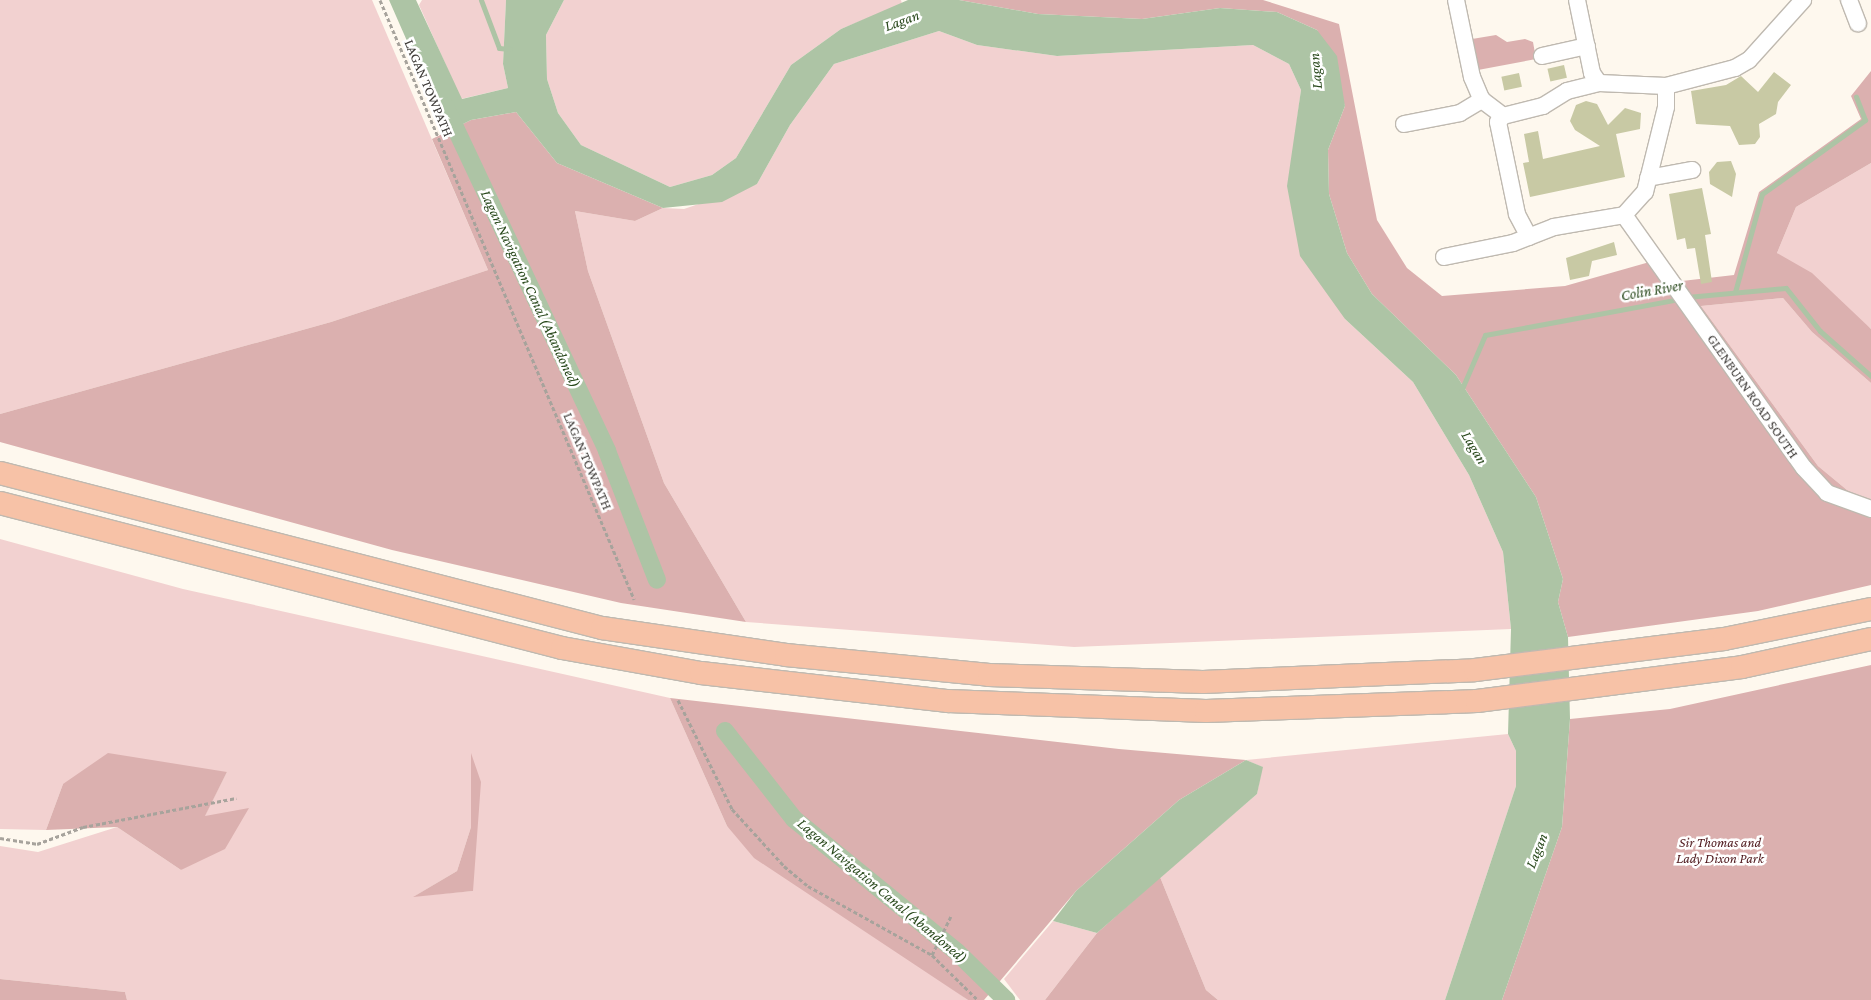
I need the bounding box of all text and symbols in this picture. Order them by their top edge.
water label: Lagan [882,6,922,36]
street label: LAGAN TOWPATH [401,37,457,139]
water label: Lagan [1305,52,1327,90]
water label: Lagan Navigation Canal (Abandoned) [476,187,584,391]
water label: Colin River [1620,277,1684,305]
street label: GLENBURN ROAD SOUTH [1704,331,1802,461]
street label: LAGAN TOWPATH [560,410,616,512]
water label: Lagan [1457,428,1491,468]
water label: Lagan Navigation Canal (Abandoned) [794,815,970,967]
water label: Lagan [1522,831,1552,871]
park label: Sir Thomas and Lady Dixon Park [1676,834,1764,866]

